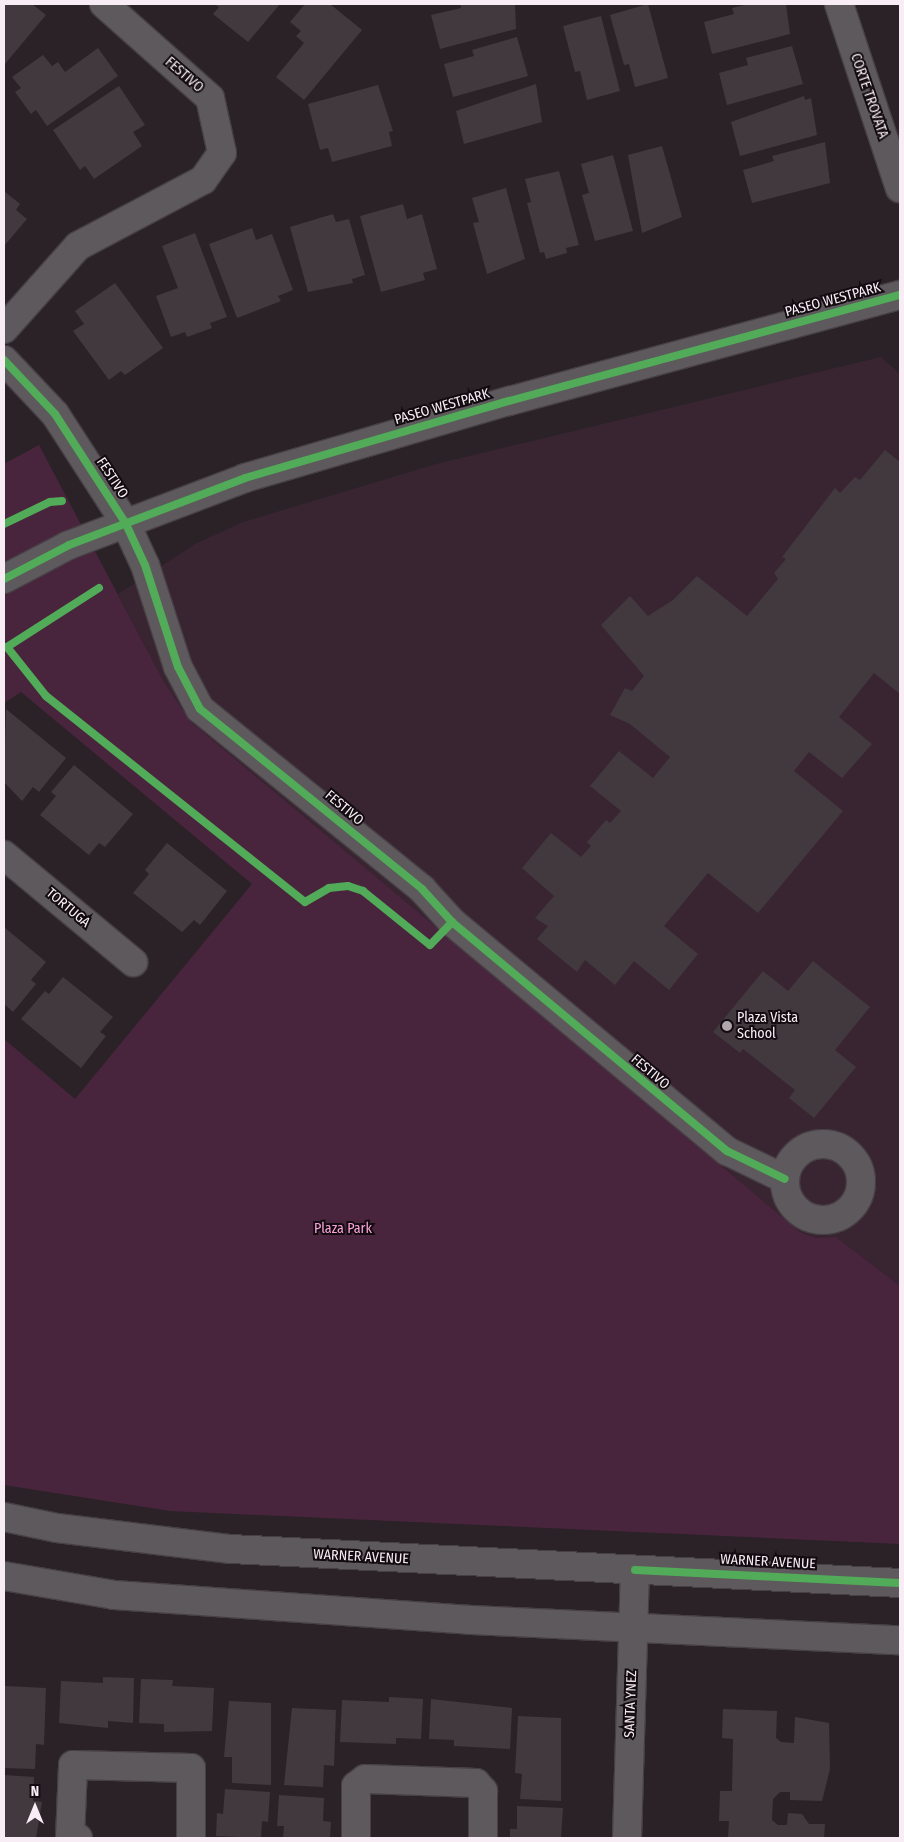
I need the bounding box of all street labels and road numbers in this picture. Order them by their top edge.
street label: CORTE TROVATA [847,51,891,141]
street label: FESTIVO [161,54,207,96]
street label: PASEO WESTPARK [783,279,883,321]
street label: PASEO WESTPARK [392,385,492,429]
street label: FESTIVO [93,454,131,502]
street label: FESTIVO [321,787,367,829]
street label: TORTUGA [43,885,93,931]
street label: FESTIVO [627,1051,673,1093]
street label: WARNER AVENUE [313,1546,409,1568]
street label: WARNER AVENUE [720,1551,816,1573]
street label: SANTA YNEZ [621,1670,641,1738]

